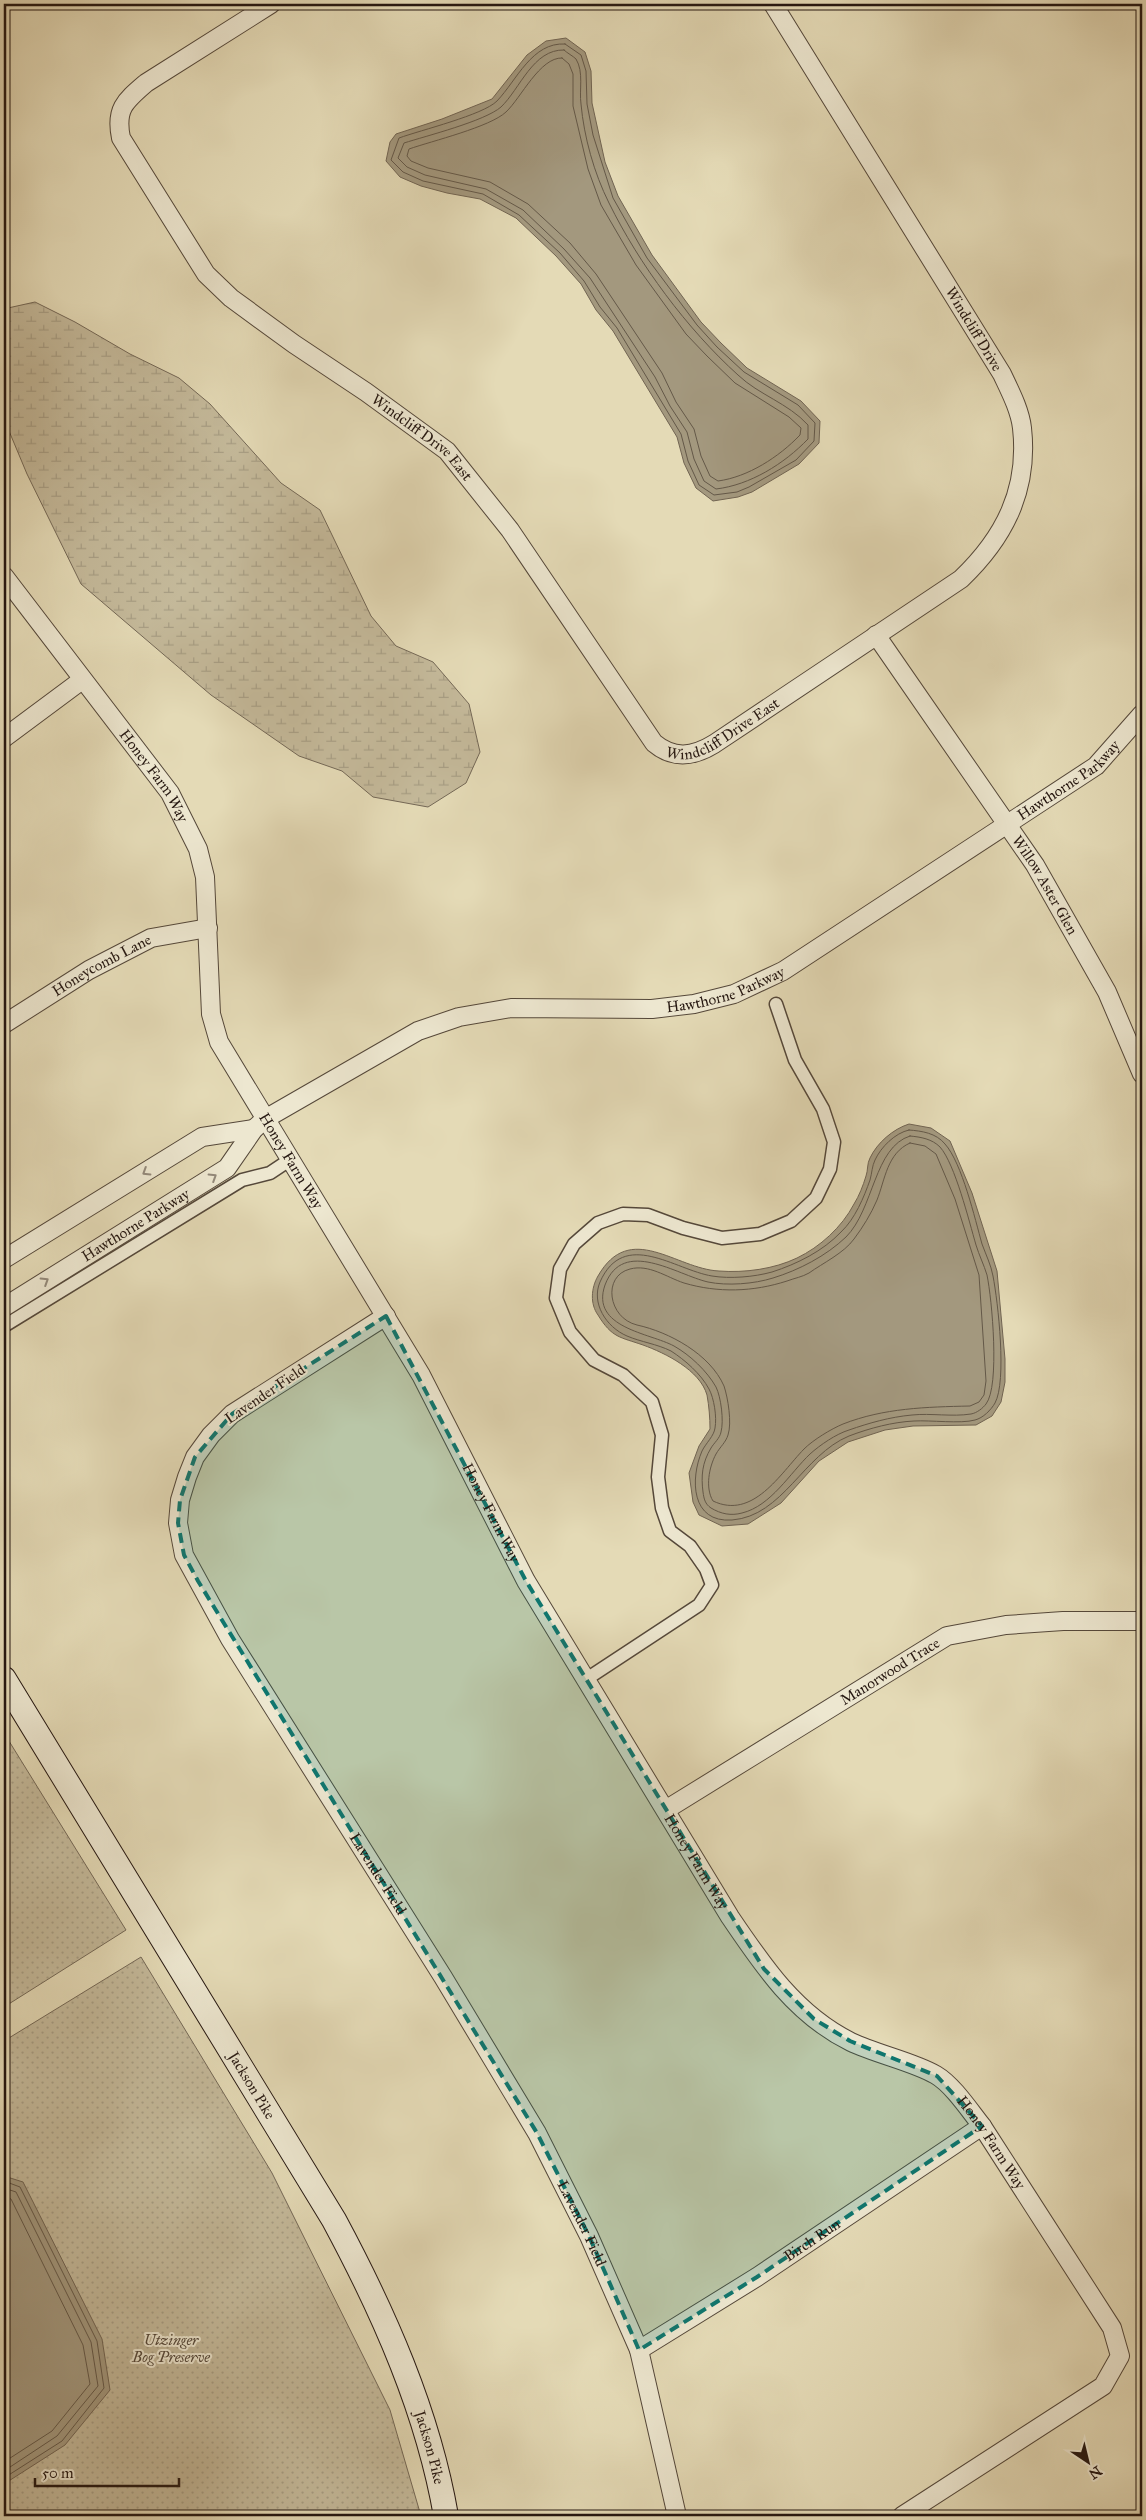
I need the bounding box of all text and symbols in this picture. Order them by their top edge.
street label: Windcliff Drive [942,283,1006,375]
street label: Windcliff Drive East [368,390,477,485]
street label: Windcliff Drive East [664,694,783,764]
street label: Honey Farm Way [116,726,192,826]
street label: Hawthorne Parkway [1014,736,1124,824]
street label: Willow Aster Glen [1008,832,1082,938]
street label: Honeycomb Lane [49,931,154,1000]
street label: Hawthorne Parkway [665,962,788,1016]
street label: Honey Farm Way [255,1110,328,1213]
one-way arrow [142,1165,151,1175]
one-way arrow [208,1174,217,1184]
street label: Hawthorne Parkway [78,1184,194,1265]
one-way arrow [40,1278,49,1288]
street label: Lavender Field [221,1360,309,1427]
street label: Honey Farm Way [458,1460,524,1566]
street label: Manorwood Trace [837,1634,943,1709]
street label: Honey Farm Way [660,1810,733,1914]
street label: Lavender Field [346,1830,411,1918]
street label: Jackson Pike [223,2047,279,2122]
street label: Honey Farm Way [953,2092,1030,2193]
street label: Lavender Field [553,2178,610,2269]
street label: Birch Run [780,2215,844,2265]
park label: Utzinger Bog Preserve [131,2331,210,2366]
street label: Jackson Pike [409,2406,448,2486]
north arrow [1064,2438,1114,2488]
scale bar [35,2455,179,2487]
text: N [1085,2462,1105,2483]
text: 50 m [42,2464,74,2482]

